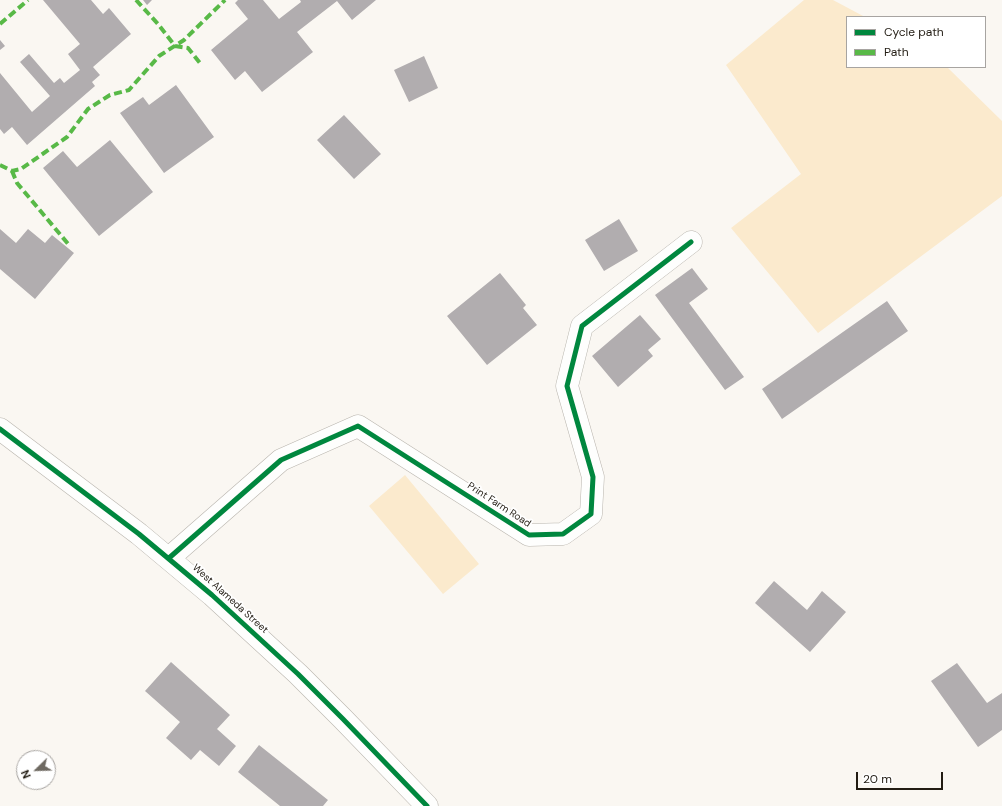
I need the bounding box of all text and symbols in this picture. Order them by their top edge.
legend [846,16,986,68]
text: Cycle path [884,24,944,40]
text: Path [884,44,909,60]
street label: Print Farm Road [465,480,533,530]
street label: West Alameda Street [190,562,270,636]
north arrow [16,750,56,790]
scale bar [858,764,945,790]
text: N [18,768,34,781]
text: 20 m [863,771,892,787]

